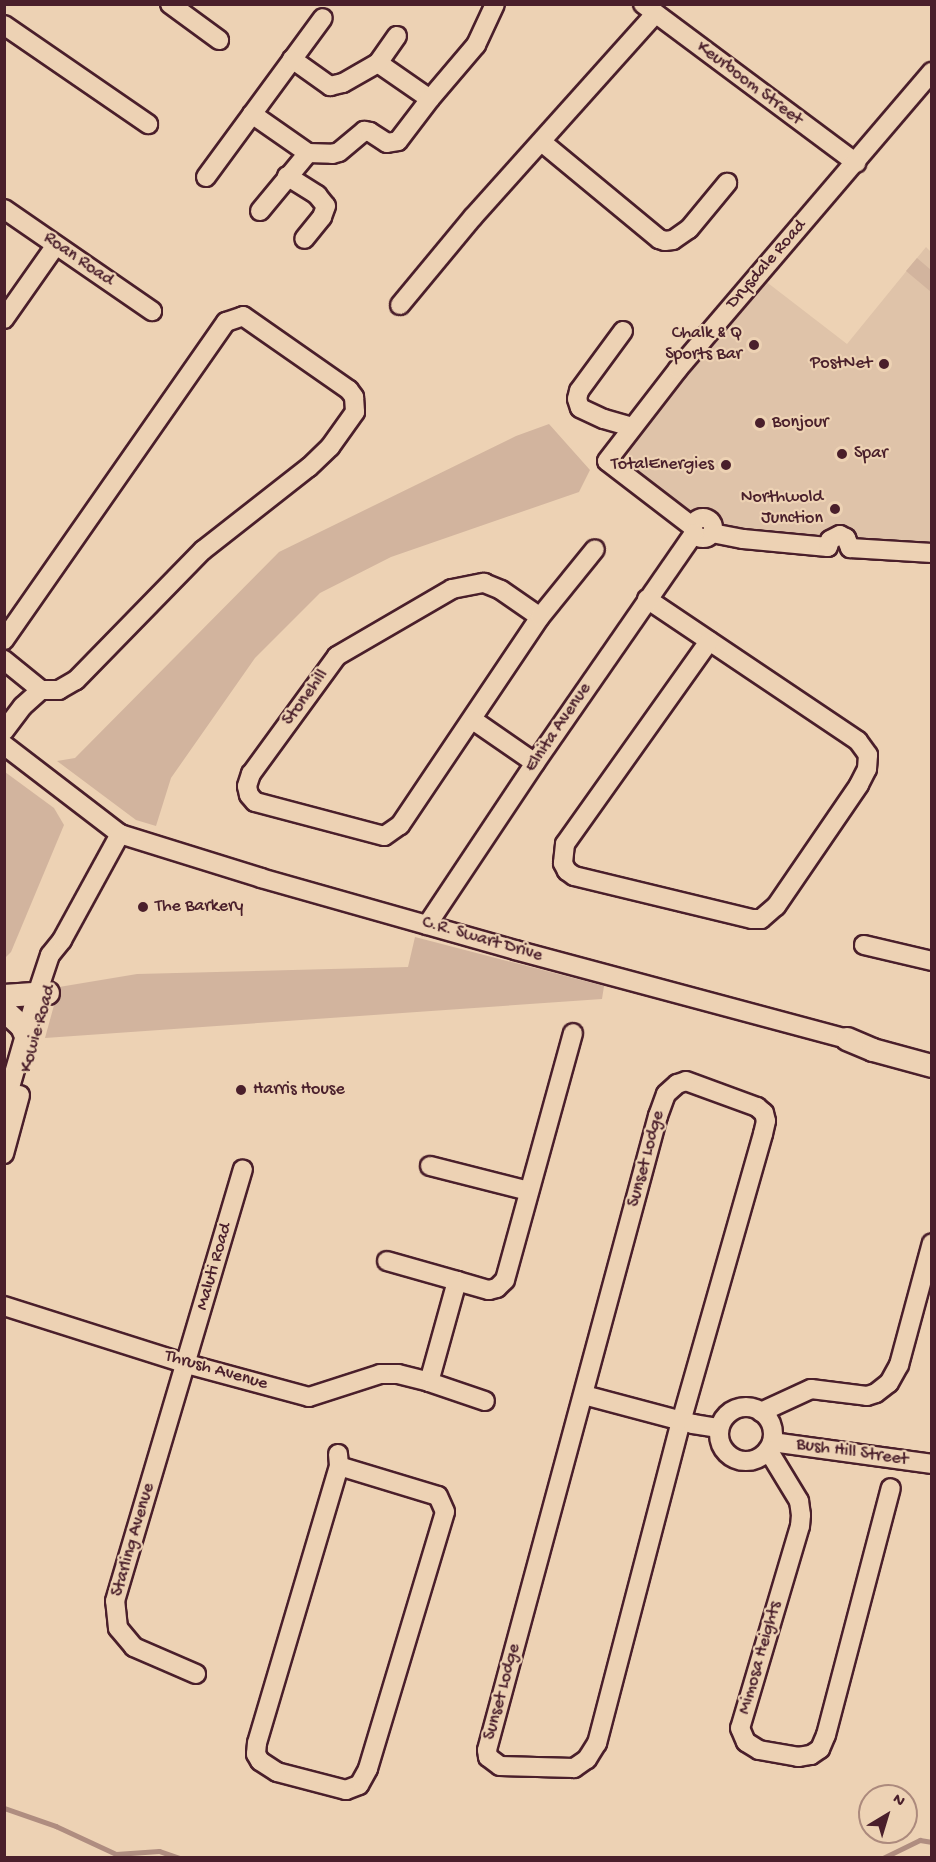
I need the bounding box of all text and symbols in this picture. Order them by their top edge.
street label: Keurboom Street [692,37,806,131]
street label: Drysdale Road [722,216,812,314]
street label: Roan Road [39,228,117,292]
place label: Chalk & Q Sports Bar [665,324,742,366]
marker: Chalk & Q Sports Bar [747,338,761,352]
place label: PostNet [810,353,872,375]
marker: PostNet [877,357,891,371]
place label: Bonjour [772,412,828,434]
marker: Bonjour [753,416,767,430]
place label: Spar [854,443,888,465]
marker: Spar [835,447,849,461]
place label: TotalEnergies [611,454,714,476]
marker: TotalEnergies [719,458,733,472]
place label: Northwold Junction [741,488,823,530]
marker: Northwold Junction [828,502,842,516]
street label: Stonehill [278,666,334,730]
street label: Elnita Avenue [521,679,597,777]
place label: The Barkery [155,896,243,918]
marker: The Barkery [136,900,150,914]
street label: C.R. Swart Drive [419,912,545,968]
street label: Kowie Road [16,983,62,1075]
place label: Harris House [253,1079,345,1101]
marker: Harris House [234,1083,248,1097]
street label: Sunset Lodge [624,1108,670,1210]
street label: Maluti Road [192,1221,238,1313]
street label: Thrush Avenue [162,1346,270,1396]
street label: Bush Hill Street [795,1434,909,1472]
street label: Starling Avenue [107,1481,161,1599]
street label: Mimosa Heights [735,1599,787,1717]
street label: Sunset Lodge [480,1641,526,1743]
north arrow [858,1784,918,1844]
text: N [888,1790,908,1812]

